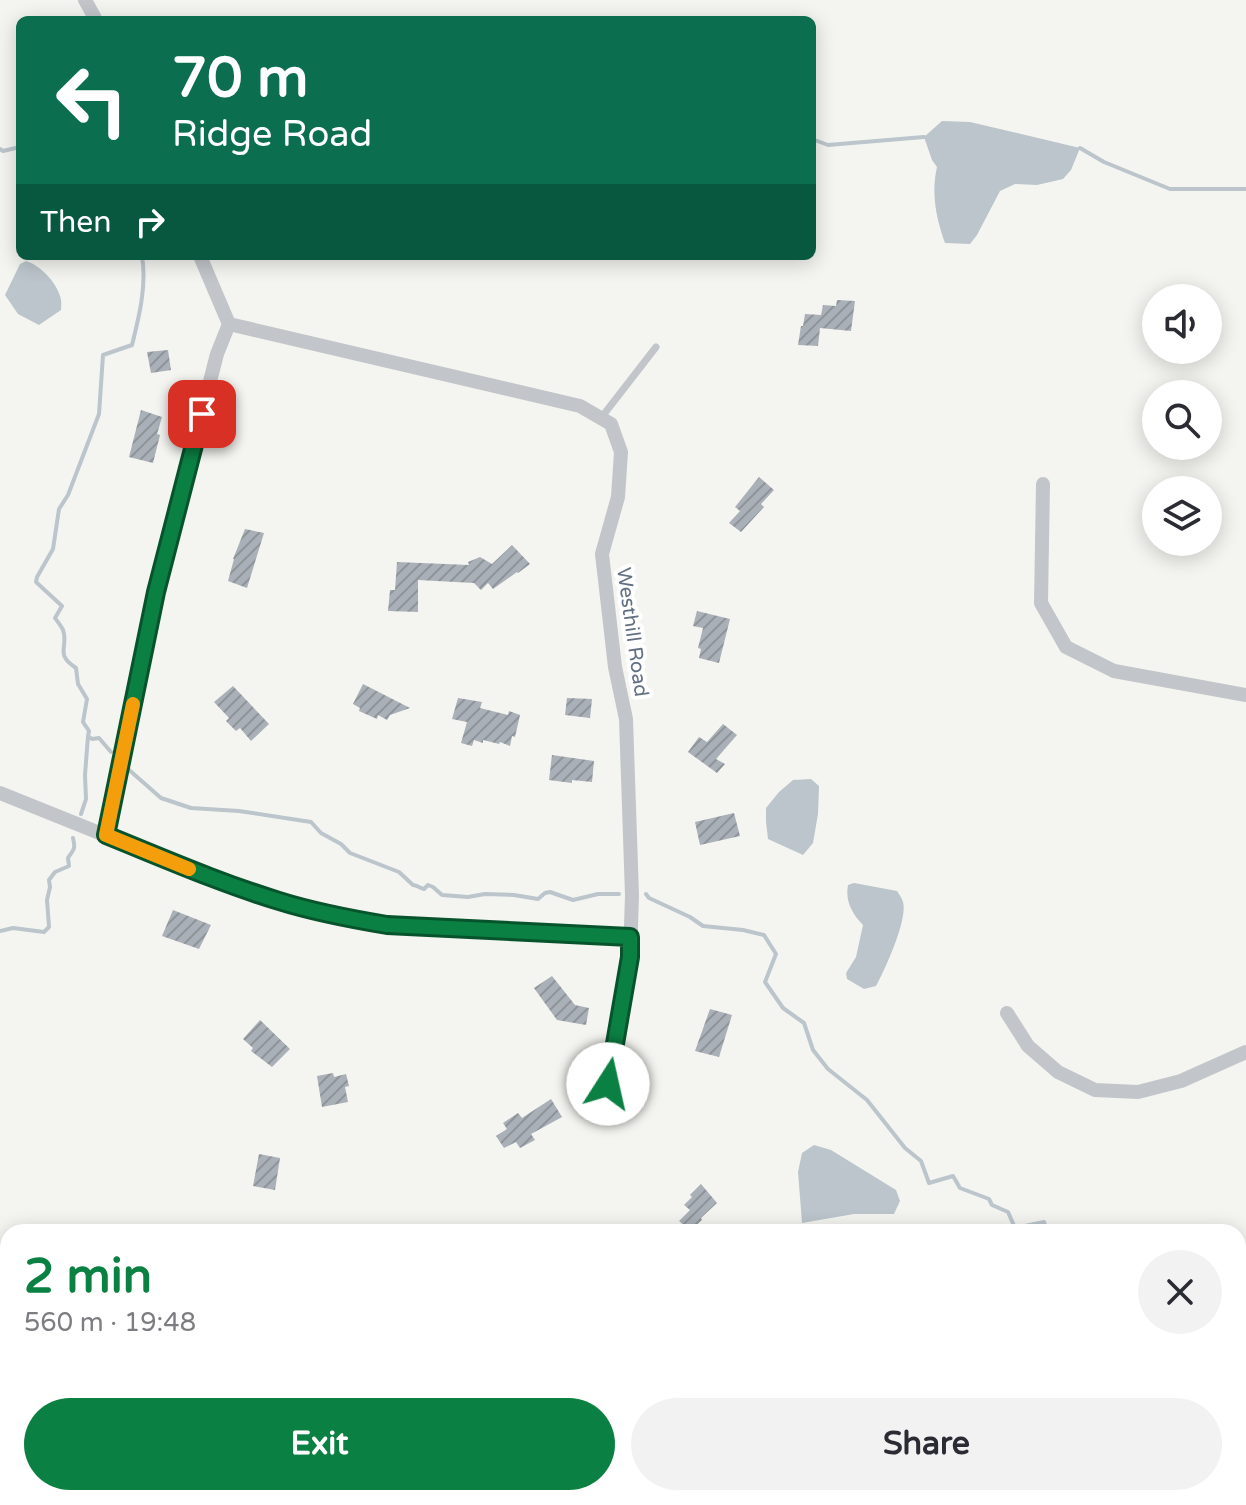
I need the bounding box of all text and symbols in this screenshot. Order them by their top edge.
text: 70 m [172,45,308,112]
icon: left [40,48,144,152]
text: Ridge Road [172,113,372,156]
icon: right [128,200,172,244]
text: Then [40,204,112,241]
map controls [1142,284,1222,556]
button: sound [1142,284,1222,364]
pin [168,380,236,448]
button: search [1142,380,1222,460]
icon: arrive [180,392,224,436]
button: layers [1142,476,1222,556]
street label: Westhill Road [611,566,653,698]
position arrow [566,1042,650,1126]
text: 2 min [24,1248,152,1306]
button: close [1138,1250,1222,1334]
text: 560 m · 19:48 [24,1307,196,1338]
button: Exit [24,1398,615,1490]
button: Share [631,1398,1222,1490]

